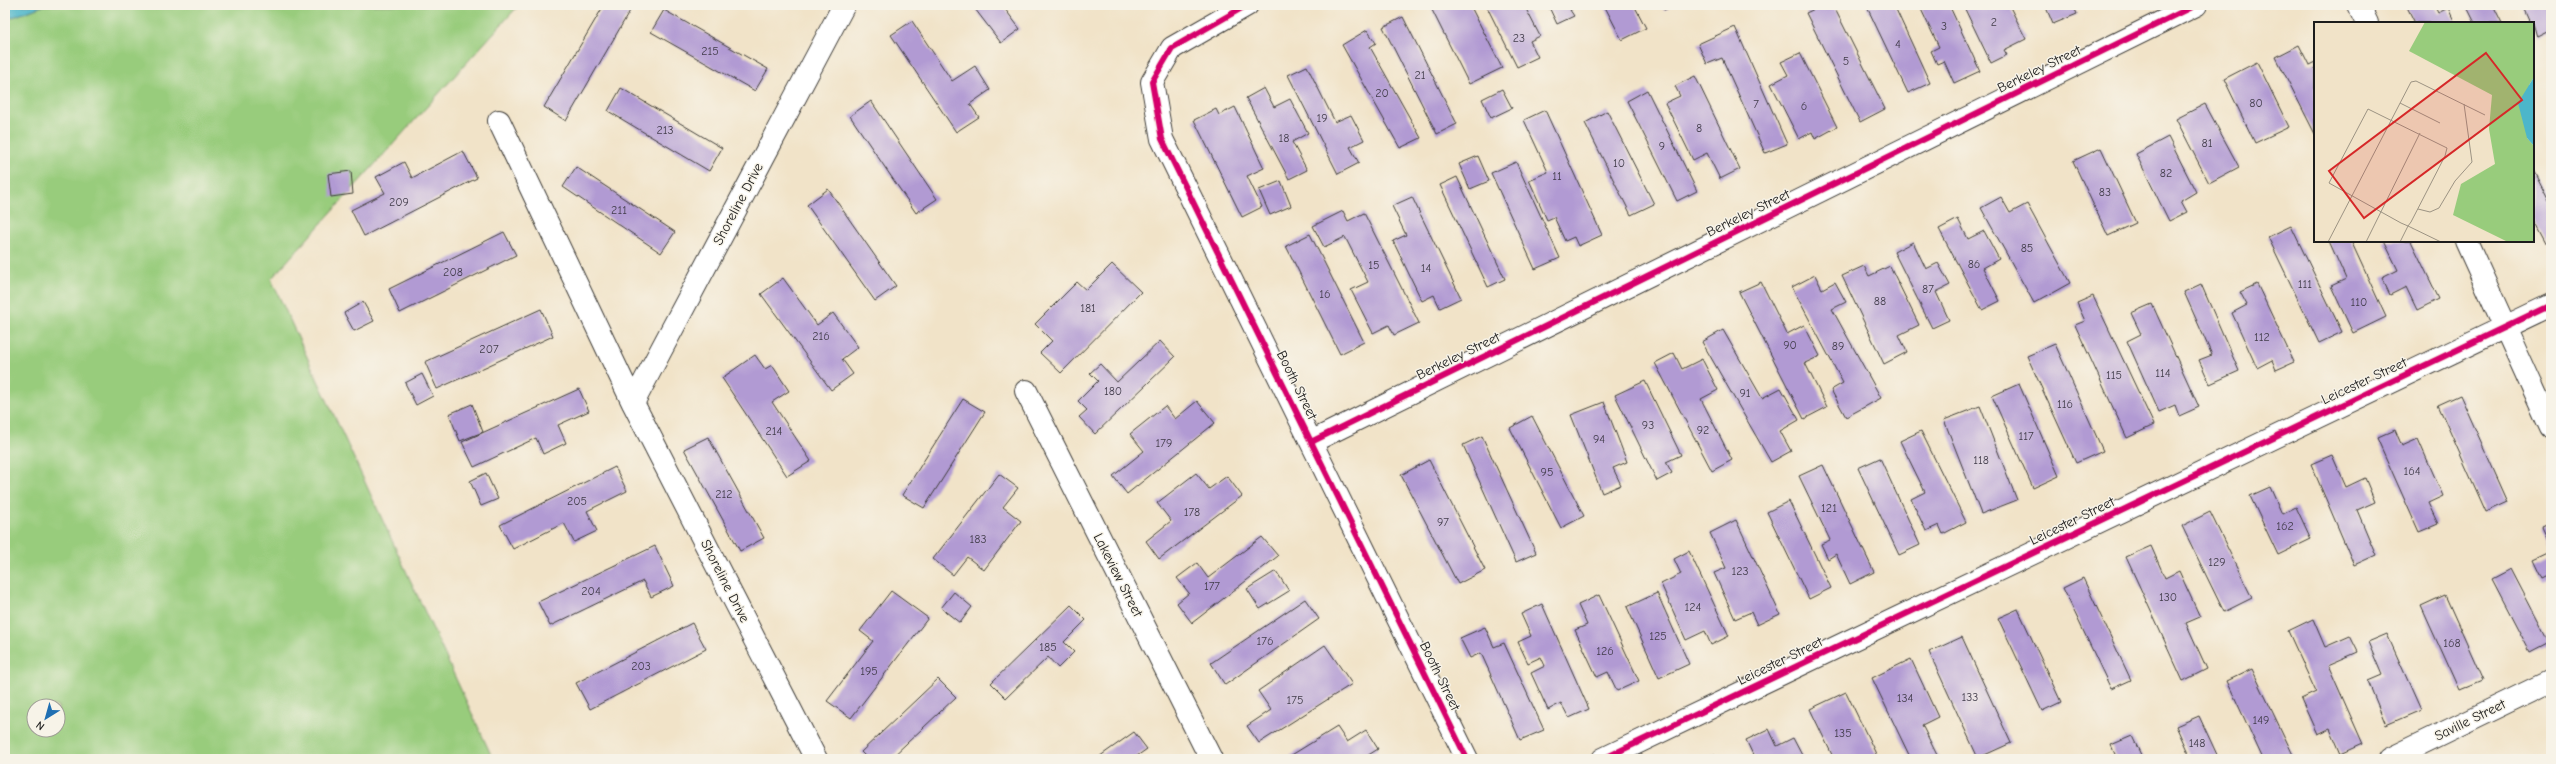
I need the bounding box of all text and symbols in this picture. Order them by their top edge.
house number: 2 [1991,15,1997,29]
house number: 3 [1941,19,1947,33]
inset map [2314,22,2534,242]
house number: 23 [1513,31,1525,45]
house number: 4 [1895,37,1901,51]
street label: Berkeley Street [1994,41,2084,97]
house number: 215 [701,44,719,58]
house number: 5 [1843,54,1849,68]
house number: 21 [1414,68,1426,82]
house number: 20 [1375,86,1389,100]
house number: 80 [2249,96,2263,110]
house number: 7 [1753,97,1759,111]
house number: 6 [1801,99,1807,113]
house number: 19 [1316,111,1328,125]
house number: 8 [1696,121,1702,135]
house number: 213 [656,123,674,137]
house number: 18 [1279,131,1289,145]
house number: 81 [2202,136,2213,150]
house number: 9 [1659,139,1665,153]
house number: 10 [1613,156,1625,170]
street label: Shoreline Drive [709,160,767,248]
house number: 82 [2160,166,2172,180]
house number: 11 [1552,169,1562,183]
street label: Berkeley Street [1703,185,1793,241]
house number: 83 [2099,185,2111,199]
house number: 209 [389,195,409,209]
house number: 211 [611,203,627,217]
house number: 85 [2021,241,2033,255]
house number: 86 [1968,257,1980,271]
house number: 15 [1368,258,1380,272]
house number: 14 [1421,261,1431,275]
house number: 208 [443,265,463,279]
house number: 111 [2298,277,2312,291]
house number: 87 [1922,282,1934,296]
house number: 16 [1319,287,1331,301]
house number: 88 [1874,294,1886,308]
house number: 110 [2351,295,2367,309]
house number: 181 [1080,301,1096,315]
street label: Berkeley Street [1413,328,1503,384]
house number: 216 [812,329,830,343]
house number: 112 [2254,330,2270,344]
house number: 90 [1783,338,1797,352]
house number: 89 [1832,339,1844,353]
house number: 207 [479,342,499,356]
street label: Booth Street [1273,348,1321,423]
street label: Leicester Street [2319,353,2410,408]
house number: 114 [2155,366,2171,380]
house number: 115 [2106,368,2122,382]
house number: 180 [1104,384,1122,398]
house number: 91 [1739,386,1751,400]
house number: 116 [2057,397,2073,411]
house number: 93 [1642,418,1654,432]
house number: 92 [1697,423,1709,437]
house number: 214 [766,424,783,438]
house number: 117 [2018,429,2034,443]
house number: 94 [1593,432,1605,446]
house number: 179 [1156,436,1172,450]
house number: 118 [1973,453,1989,467]
house number: 164 [2403,464,2421,478]
house number: 95 [1541,465,1553,479]
house number: 212 [715,487,733,501]
street label: Leicester Street [2027,493,2118,549]
house number: 205 [567,494,587,508]
house number: 121 [1821,501,1837,515]
house number: 178 [1184,505,1200,519]
house number: 97 [1437,515,1449,529]
house number: 162 [2276,519,2294,533]
street label: Lakeview Street [1090,530,1147,621]
house number: 183 [969,532,987,546]
street label: Shoreline Drive [697,537,753,625]
house number: 129 [2208,555,2226,569]
house number: 123 [1731,564,1749,578]
house number: 177 [1204,579,1220,593]
house number: 204 [581,584,601,598]
house number: 130 [2159,590,2177,604]
house number: 124 [1685,600,1702,614]
house number: 125 [1649,629,1667,643]
street label: Leicester Street [1735,633,1826,689]
house number: 176 [1257,634,1273,648]
house number: 168 [2443,636,2461,650]
street label: Booth Street [1416,639,1464,714]
house number: 185 [1039,640,1057,654]
house number: 126 [1596,644,1614,658]
house number: 203 [631,659,651,673]
house number: 195 [860,664,878,678]
house number: 133 [1962,690,1978,704]
house number: 134 [1897,691,1914,705]
house number: 175 [1287,693,1303,707]
street label: Saville Street [2432,695,2509,744]
north arrow [26,698,66,738]
house number: 149 [2253,713,2269,727]
text: N [34,718,47,733]
house number: 135 [1834,726,1852,740]
house number: 148 [2189,736,2205,750]

